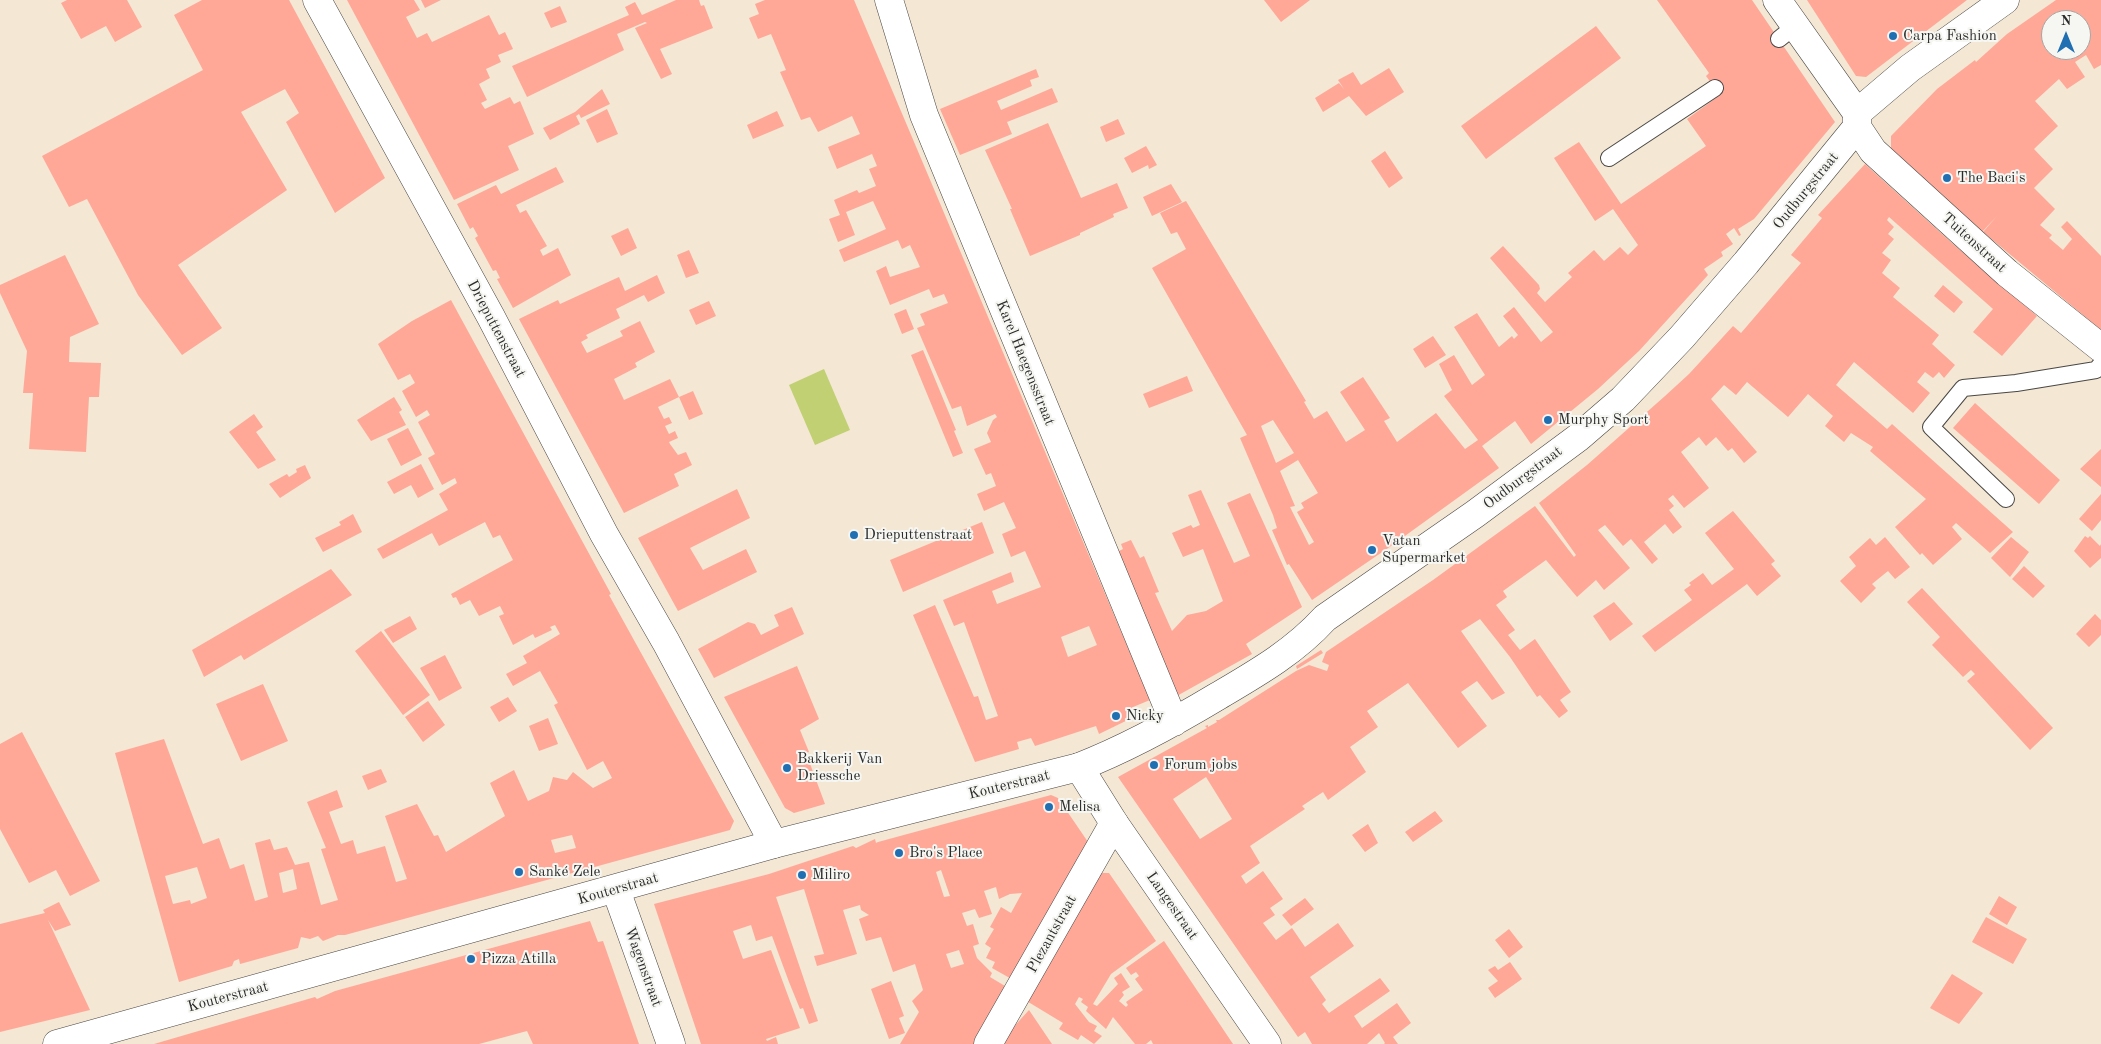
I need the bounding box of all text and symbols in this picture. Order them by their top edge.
north arrow [2041,10,2091,60]
text: N [2061,14,2071,28]
place label: Carpa Fashion [1903,27,1997,45]
marker: Carpa Fashion [1887,30,1899,42]
street label: Oudburgstraat [1769,149,1843,233]
place label: The Baci's [1957,169,2025,187]
marker: The Baci's [1941,172,1953,184]
street label: Tuitenstraat [1938,209,2010,277]
street label: Drieputtenstraat [463,277,529,381]
street label: Karel Haegensstraat [992,298,1058,428]
place label: Murphy Sport [1558,411,1649,429]
marker: Murphy Sport [1542,414,1554,426]
street label: Oudburgstraat [1480,442,1566,514]
place label: Drieputtenstraat [864,526,972,544]
marker: Drieputtenstraat [848,529,860,541]
place label: Vatan Supermarket [1382,532,1466,567]
marker: Vatan Supermarket [1366,544,1378,556]
place label: Nicky [1126,707,1164,725]
marker: Nicky [1110,710,1122,722]
place label: Bakkerij Van Driessche [797,750,882,785]
place label: Forum jobs [1164,756,1237,774]
marker: Forum jobs [1148,759,1160,771]
marker: Bakkerij Van Driessche [781,762,793,774]
street label: Kouterstraat [967,766,1051,804]
place label: Melisa [1059,798,1100,816]
marker: Melisa [1043,801,1055,813]
place label: Bro's Place [909,844,982,862]
marker: Bro's Place [893,847,905,859]
place label: Sanké Zele [529,863,600,881]
marker: Sanké Zele [513,866,525,878]
place label: Miliro [812,866,850,884]
street label: Kouterstraat [576,869,660,909]
marker: Miliro [796,869,808,881]
street label: Langestraat [1142,869,1202,943]
street label: Plezantstraat [1023,892,1081,976]
street label: Wagenstraat [620,925,666,1009]
place label: Pizza Atilla [481,950,556,968]
marker: Pizza Atilla [465,953,477,965]
street label: Kouterstraat [186,978,270,1016]

